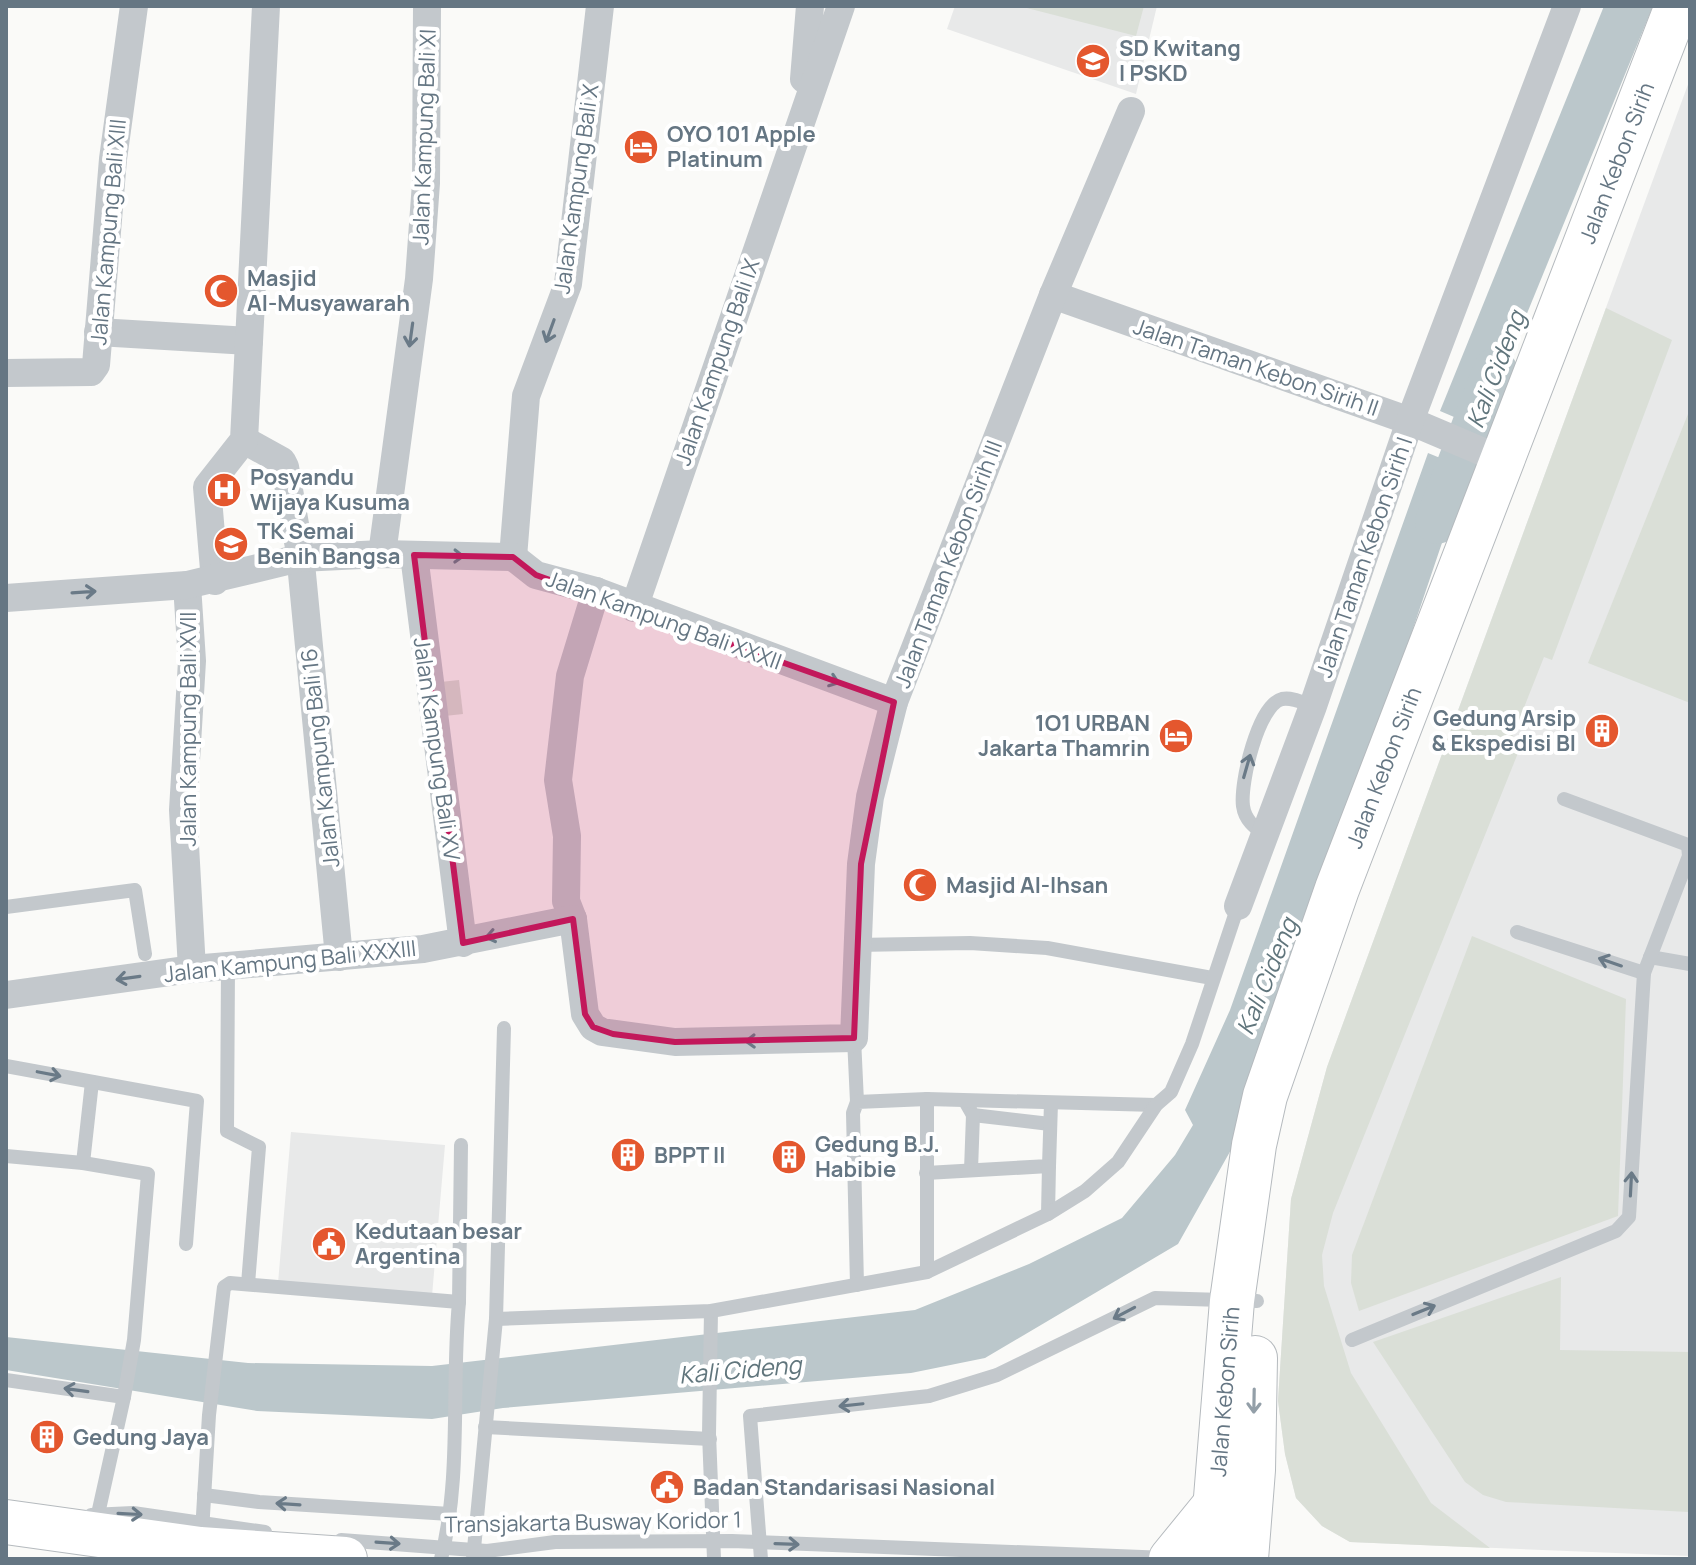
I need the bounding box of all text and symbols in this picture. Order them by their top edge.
street label: Jalan Kampung Bali XI [405,28,443,246]
place label: SD Kwitang I PSKD [1119,33,1241,88]
school or university icon: SD Kwitang I PSKD [1074,42,1112,80]
street label: Jalan Kebon Sirih [1572,78,1661,248]
street label: Jalan Kampung Bali X [546,82,606,296]
street label: Jalan Kampung Bali XIII [83,118,133,346]
place label: OYO 101 Apple Platinum [667,119,816,174]
hotel icon: OYO 101 Apple Platinum [622,128,660,166]
street label: Jalan Kampung Bali IX [668,254,767,469]
place label: Masjid Al-Musyawarah [247,263,410,318]
mosque icon: Masjid Al-Musyawarah [202,272,240,310]
water label: Kali Cideng [1458,304,1533,432]
street label: Jalan Taman Kebon Sirih II [1129,311,1383,423]
one-way arrow [542,318,556,343]
one-way arrow [403,322,418,347]
street label: Jalan Taman Kebon Sirih I [1309,433,1419,681]
street label: Jalan Taman Kebon Sirih III [887,436,1009,692]
place label: Posyandu Wijaya Kusuma [250,462,410,517]
hospital icon: Posyandu Wijaya Kusuma [205,471,243,509]
place label: TK Semai Benih Bangsa [257,516,400,571]
school or university icon: TK Semai Benih Bangsa [212,525,250,563]
one-way arrow [438,548,465,564]
street label: Jalan Kampung Bali XXXII [542,563,786,677]
one-way arrow [70,584,97,599]
street label: Jalan Kampung Bali XVII [173,611,203,847]
street label: Jalan Kampung Bali XV [407,636,468,863]
street label: Jalan Kampung Bali 16 [294,647,346,869]
one-way arrow [815,673,840,687]
street label: Jalan Kebon Sirih [1339,682,1428,853]
place label: Gedung Arsip & Ekspedisi BI [1431,703,1576,758]
place label: 1O1 URBAN Jakarta Thamrin [978,708,1150,763]
building icon: Gedung Arsip & Ekspedisi BI [1583,712,1621,750]
hotel icon: 1O1 URBAN Jakarta Thamrin [1157,717,1195,755]
one-way arrow [1240,754,1255,780]
mosque icon: Masjid Al-Ihsan [901,866,939,904]
place label: Masjid Al-Ihsan [946,870,1108,900]
water label: Kali Cideng [1228,911,1305,1039]
one-way arrow [485,929,510,944]
street label: Jalan Kampung Bali XXXIII [162,933,418,989]
one-way arrow [1597,953,1622,968]
one-way arrow [116,971,141,986]
one-way arrow [744,1033,771,1048]
one-way arrow [36,1068,61,1083]
place label: Gedung B.J. Habibie [815,1129,940,1184]
building icon: BPPT II [609,1136,647,1174]
building icon: Gedung B.J. Habibie [770,1138,808,1176]
place label: BPPT II [654,1140,725,1170]
one-way arrow [1624,1171,1639,1198]
place label: Kedutaan besar Argentina [355,1216,522,1271]
public building icon: Kedutaan besar Argentina [310,1225,348,1263]
one-way arrow [1411,1302,1436,1316]
one-way arrow [1112,1305,1136,1321]
street label: Jalan Kebon Sirih [1203,1305,1247,1478]
water label: Kali Cideng [677,1347,804,1391]
one-way arrow [64,1382,89,1397]
one-way arrow [1246,1387,1262,1414]
one-way arrow [838,1397,865,1412]
building icon: Gedung Jaya [28,1418,66,1456]
place label: Gedung Jaya [73,1422,209,1452]
public building icon: Badan Standarisasi Nasional [648,1468,686,1506]
place label: Badan Standarisasi Nasional [693,1472,995,1502]
one-way arrow [275,1496,302,1511]
street label: Transjakarta Busway Koridor 1 [444,1504,742,1540]
one-way arrow [116,1507,143,1522]
one-way arrow [374,1536,401,1551]
one-way arrow [773,1536,800,1551]

